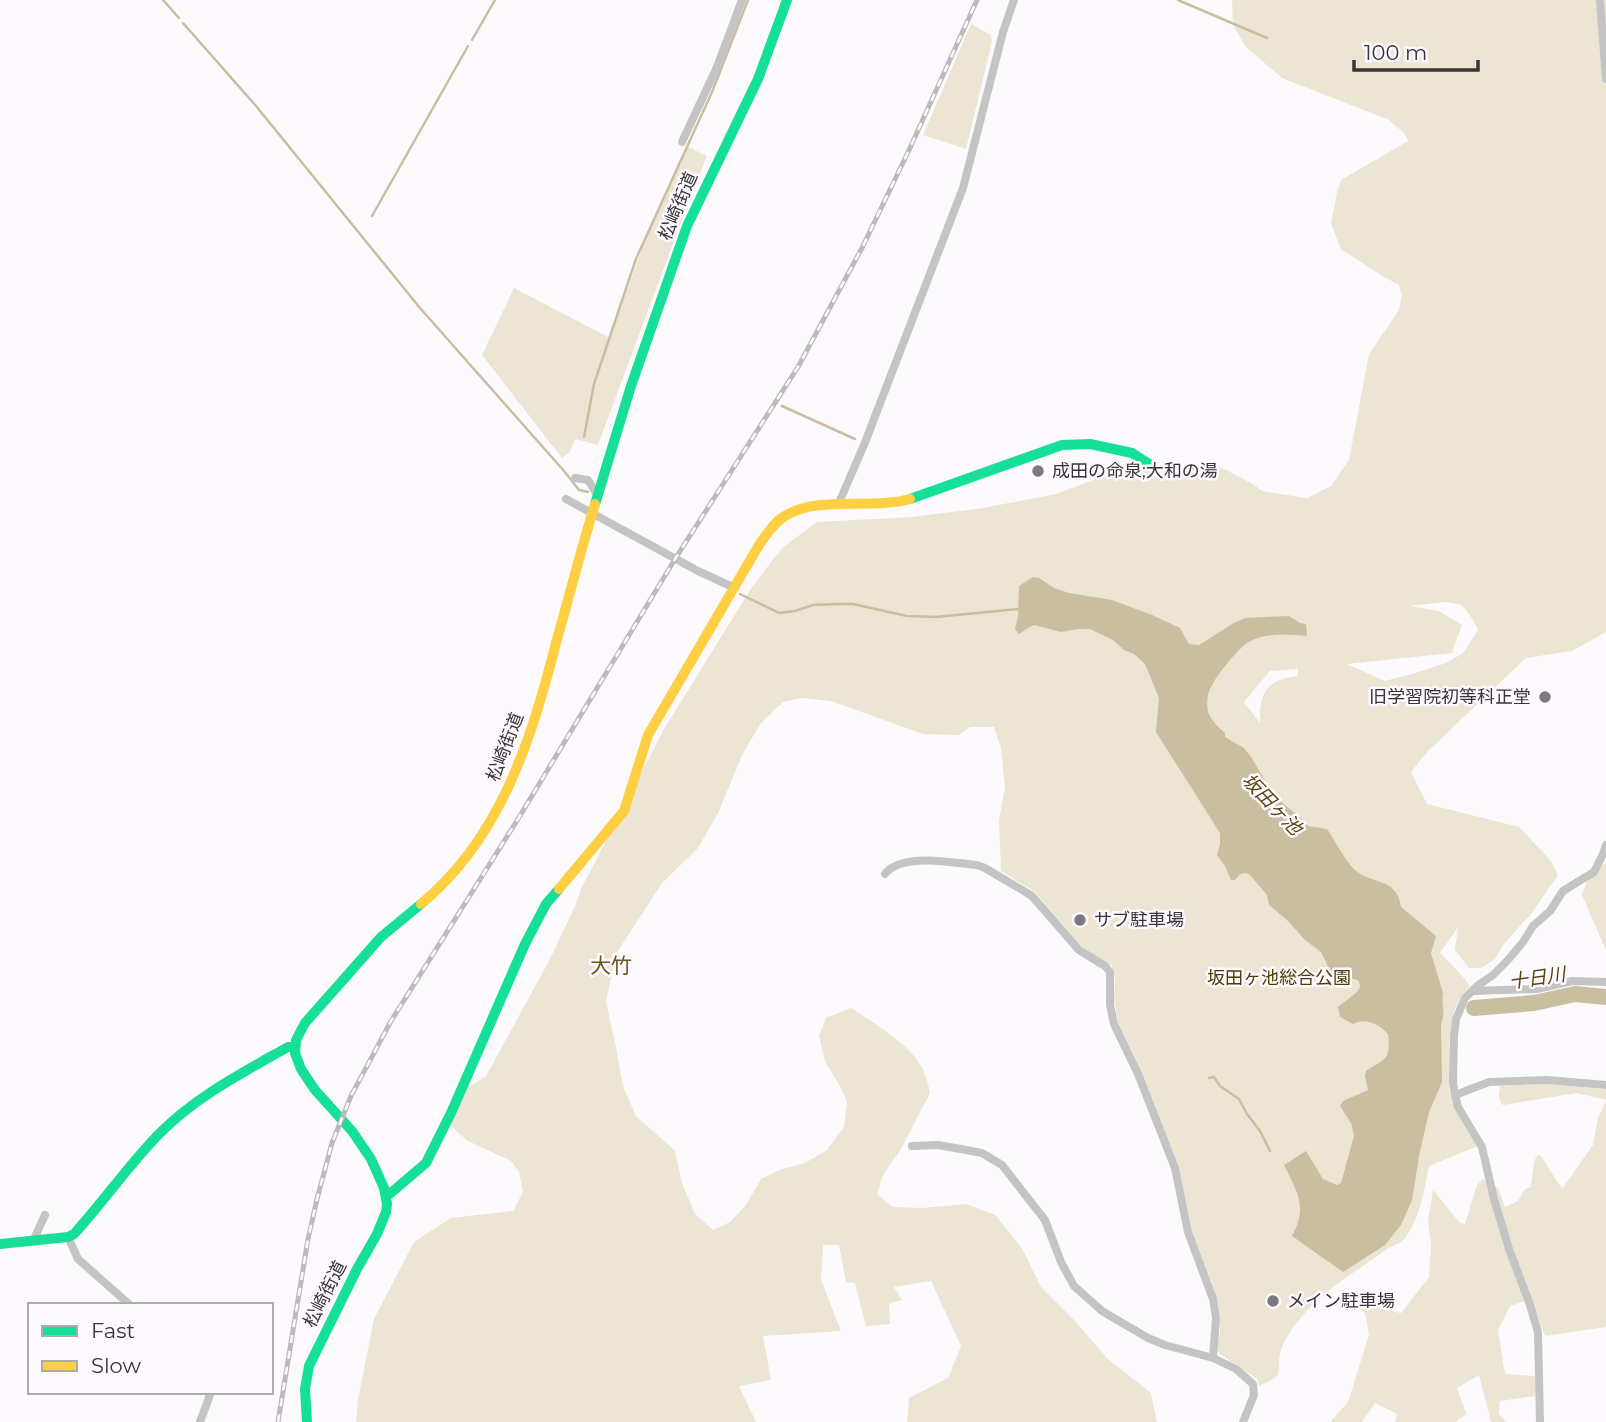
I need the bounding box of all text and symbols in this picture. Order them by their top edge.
scale bar [1354,28,1478,72]
text: 100 m [1364,40,1427,65]
street label: 松崎街道 [654,169,702,243]
place label: 成田の命泉;大和の湯 [1052,460,1218,482]
marker: 成田の命泉;大和の湯 [1030,463,1046,479]
place label: 旧学習院初等科正堂 [1369,686,1531,708]
marker: 旧学習院初等科正堂 [1537,689,1553,705]
street label: 松崎街道 [482,709,528,785]
water label: 坂田ヶ池 [1237,769,1308,841]
place label: サブ駐車場 [1094,909,1184,931]
marker: サブ駐車場 [1072,912,1088,928]
district label: 大竹 [590,953,632,978]
water label: 十日川 [1507,962,1569,993]
park label: 坂田ヶ池総合公園 [1207,967,1351,989]
street label: 松崎街道 [299,1257,351,1331]
place label: メイン駐車場 [1287,1290,1395,1312]
marker: メイン駐車場 [1265,1293,1281,1309]
legend [28,1303,273,1394]
text: Fast [91,1318,135,1343]
text: Slow [91,1353,141,1378]

